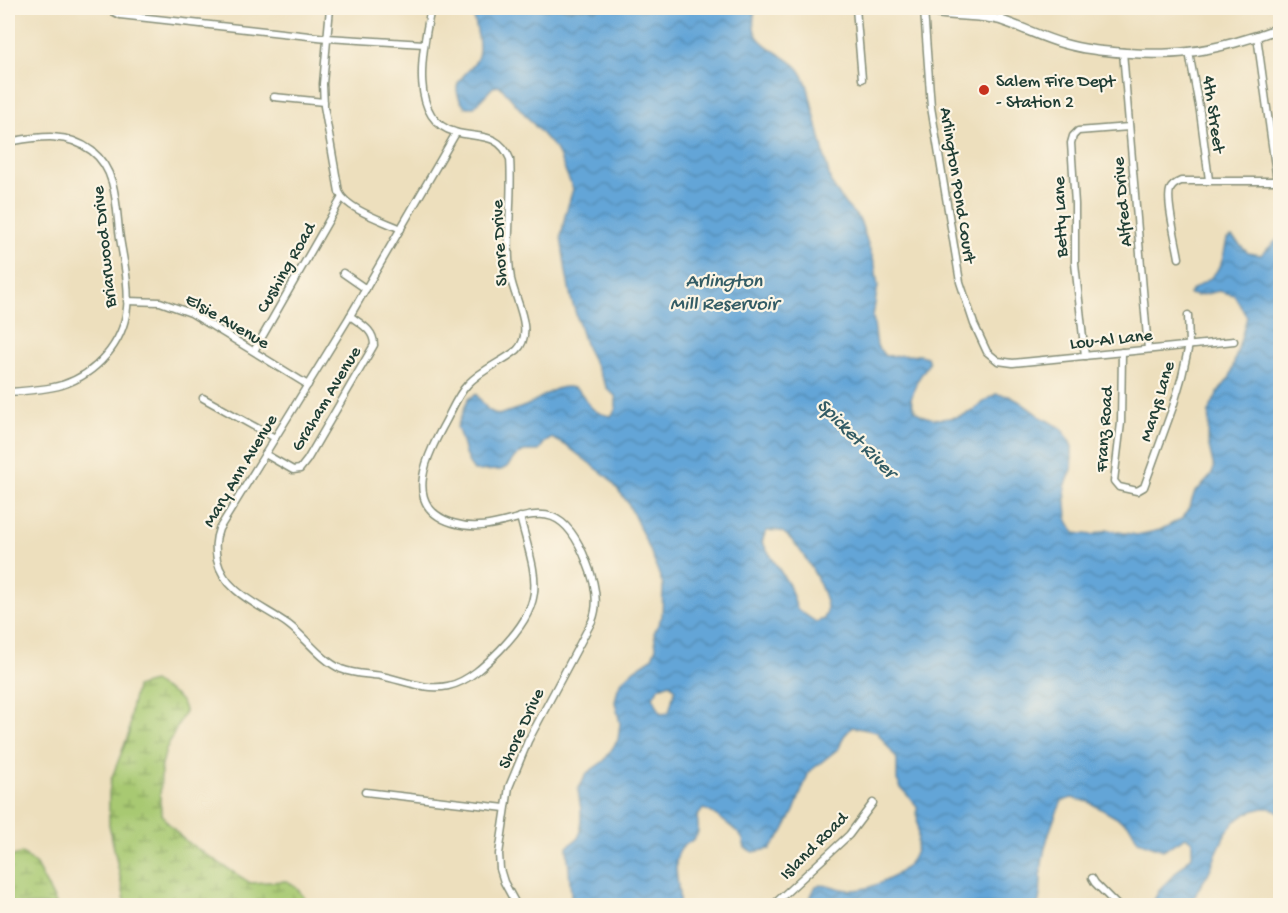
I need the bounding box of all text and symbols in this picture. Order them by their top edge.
place label: Salem Fire Dept - Station 2 [996,72,1117,114]
street label: 4th Street [1197,74,1229,156]
marker: Salem Fire Dept - Station 2 [977,83,991,97]
street label: Arlington Pond Court [934,106,979,266]
street label: Alfred Drive [1109,155,1138,247]
street label: Betty Lane [1050,176,1073,259]
street label: Briarwood Drive [89,184,122,310]
street label: Shore Drive [488,198,513,287]
street label: Cushing Road [253,218,322,317]
water label: Arlington Mill Reservoir [670,271,782,317]
street label: Elsie Avenue [181,290,273,355]
street label: Lou-Al Lane [1069,326,1154,355]
street label: Graham Avenue [288,342,367,456]
street label: Marys Lane [1136,358,1181,445]
street label: Franz Road [1092,384,1119,474]
water label: Spicket River [811,395,903,487]
street label: Mary Ann Avenue [199,410,283,532]
street label: Shore Drive [494,685,550,773]
street label: Island Road [776,807,854,885]

